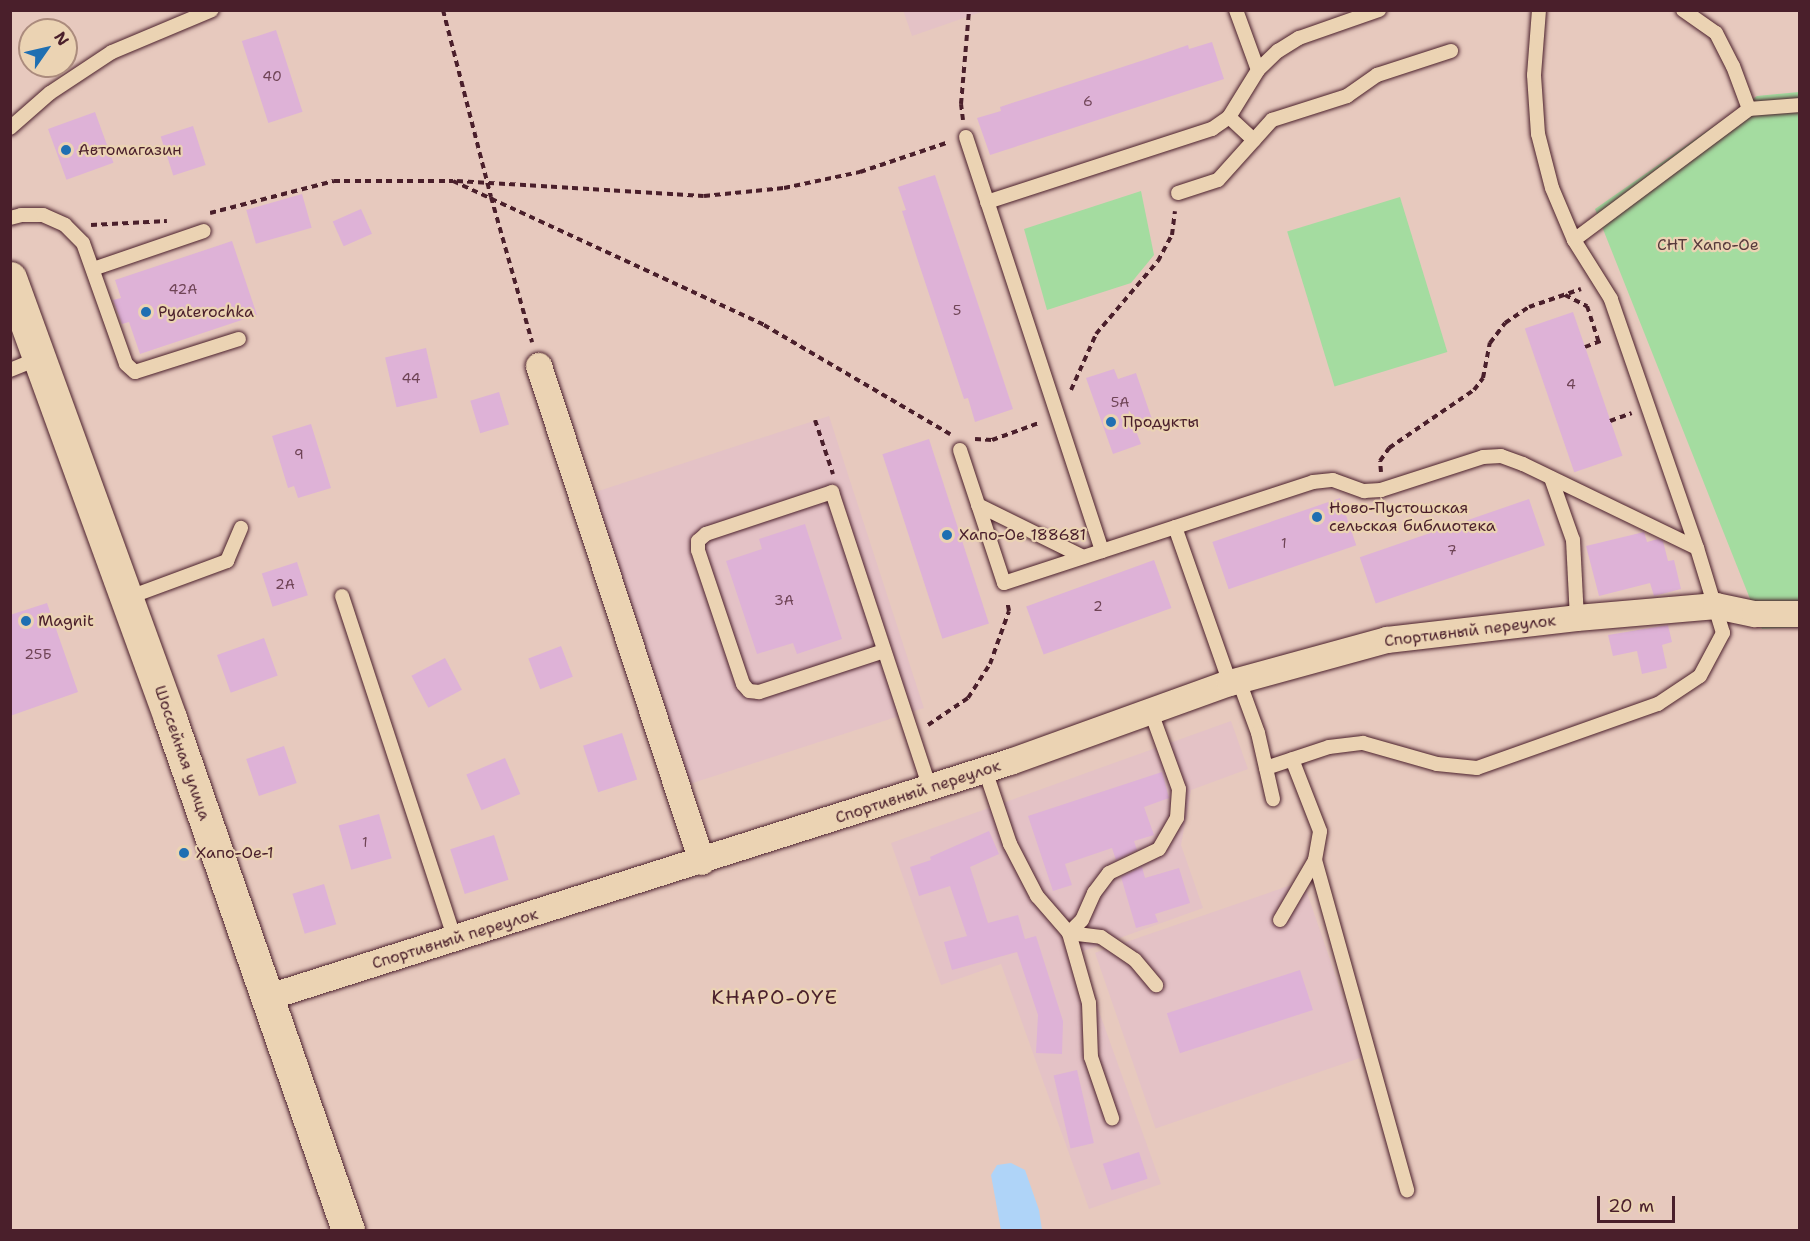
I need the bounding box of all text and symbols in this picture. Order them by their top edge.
north arrow [18,18,78,78]
text: N [49,28,74,50]
house number: 40 [262,68,282,84]
house number: 6 [1083,93,1093,109]
place label: Автомагазин [78,140,182,160]
marker: Автомагазин [59,143,73,157]
park label: СНТ Хапо-Ое [1657,235,1759,255]
house number: 42А [169,281,197,297]
place label: Pyaterochka [158,302,254,322]
house number: 5 [953,302,961,318]
marker: Pyaterochka [139,305,153,319]
house number: 44 [401,370,421,386]
house number: 4 [1566,376,1576,392]
house number: 5А [1111,394,1129,410]
place label: Продукты [1123,412,1199,432]
marker: Продукты [1104,415,1118,429]
house number: 9 [294,446,304,462]
place label: Ново-Пустошская сельская библиотека [1329,498,1496,536]
marker: Ново-Пустошская сельская библиотека [1310,510,1324,524]
place label: Хапо-Ое 188681 [959,525,1086,545]
marker: Хапо-Ое 188681 [940,528,954,542]
house number: 1 [1281,535,1287,551]
house number: 7 [1447,542,1457,558]
house number: 2А [275,576,295,592]
house number: 3А [774,592,794,608]
house number: 2 [1093,598,1103,614]
place label: Magnit [38,611,94,631]
street label: Спортивный переулок [1383,611,1557,651]
marker: Magnit [19,614,33,628]
house number: 25Б [24,646,52,662]
street label: Шоссейная улица [150,683,214,823]
street label: Спортивный переулок [833,756,1003,828]
house number: 1 [362,834,368,850]
place label: Хапо-Ое-1 [196,843,274,863]
marker: Хапо-Ое-1 [177,846,191,860]
street label: Спортивный переулок [370,905,540,973]
district label: KHAPO-OYE [711,985,839,1009]
scale bar [1600,1184,1678,1222]
text: 20 m [1608,1194,1654,1218]

